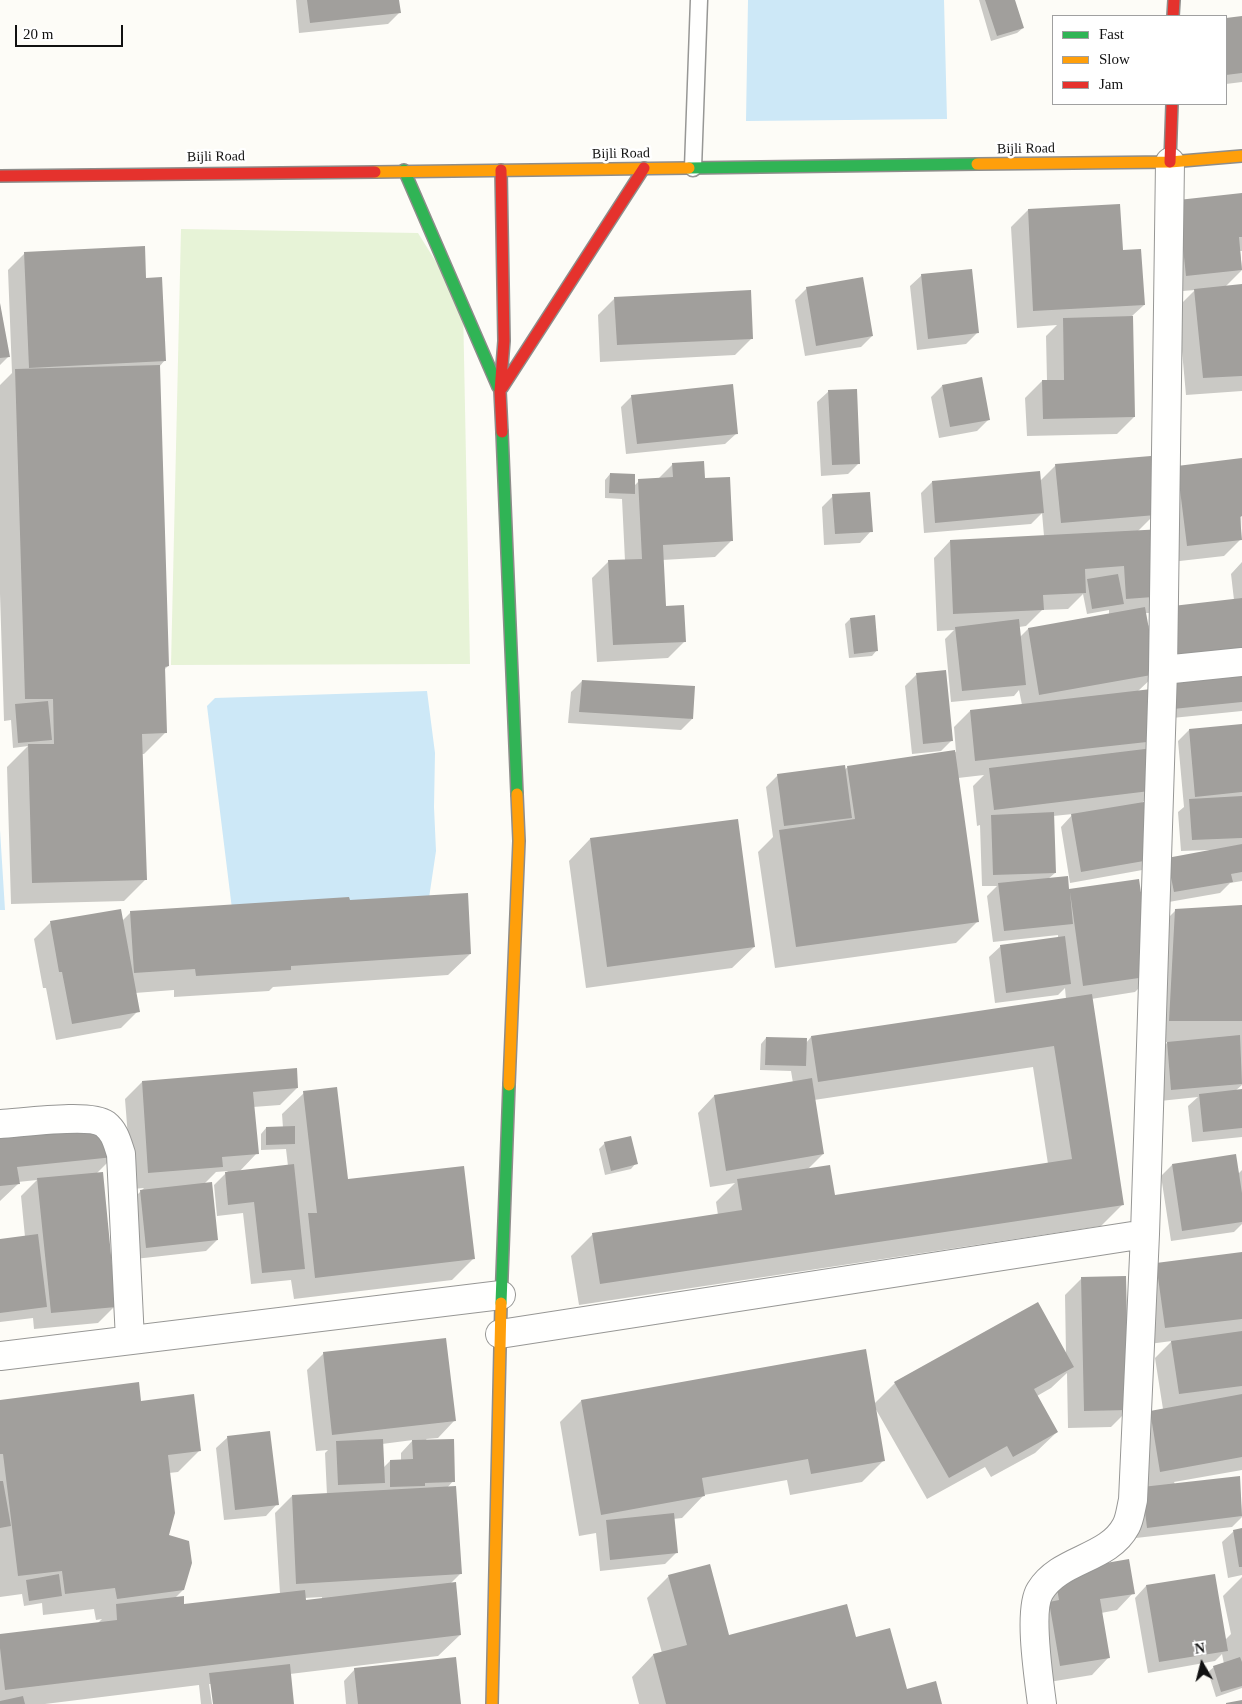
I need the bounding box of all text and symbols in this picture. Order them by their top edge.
scale bar [18,15,125,47]
legend [1052,15,1227,105]
text: 20 m [23,26,53,42]
text: Fast [1099,26,1124,42]
text: Slow [1099,51,1130,67]
text: Jam [1099,76,1123,92]
street label: Bijli Road [997,140,1055,158]
street label: Bijli Road [592,145,650,163]
street label: Bijli Road [187,148,245,166]
north arrow [1177,1639,1227,1689]
text: N [1194,1641,1206,1657]

